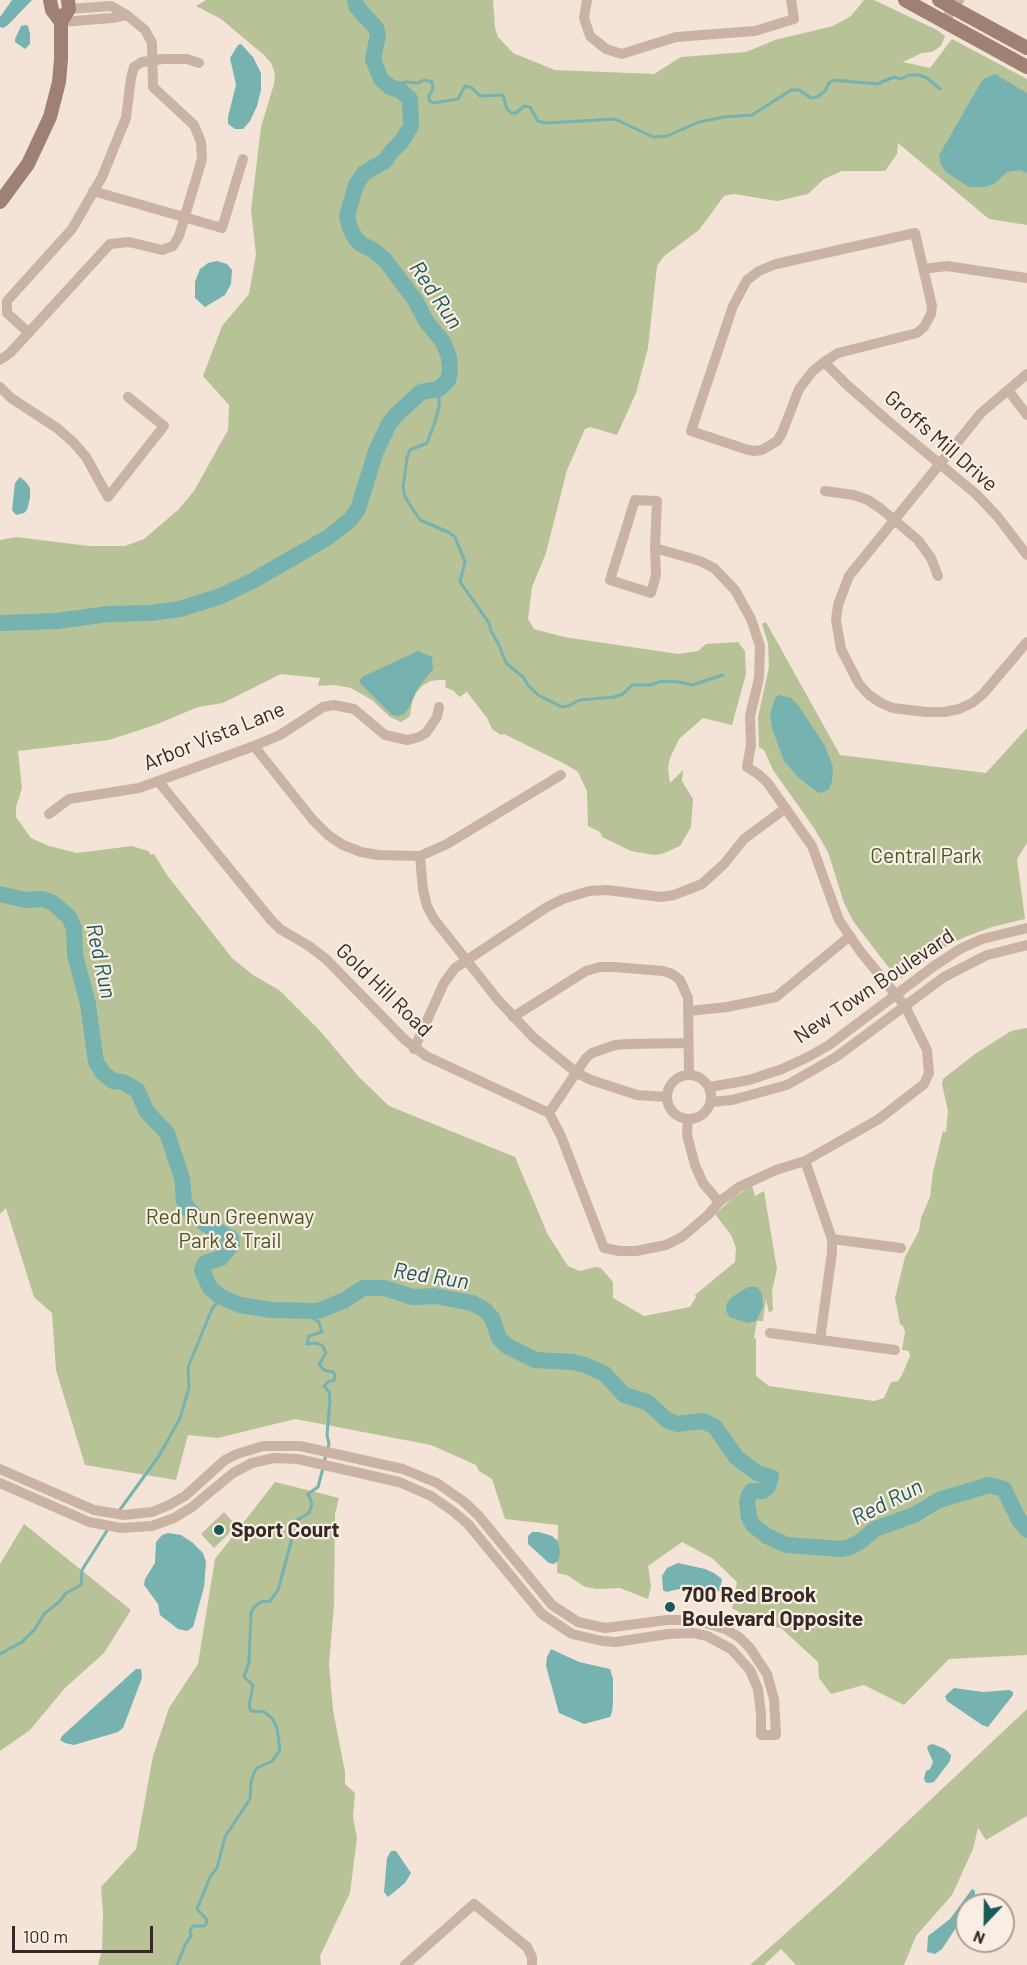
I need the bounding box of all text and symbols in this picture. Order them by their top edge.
water label: Red Run [404,256,468,334]
street label: Groffs Mill Drive [879,385,1003,497]
street label: Arbor Vista Lane [140,696,288,776]
park label: Central Park [870,843,982,869]
water label: Red Run [80,921,122,1001]
street label: New Town Boulevard [789,923,959,1049]
street label: Gold Hill Road [331,938,437,1042]
park label: Red Run Greenway Park & Trail [146,1204,314,1254]
water label: Red Run [391,1257,471,1295]
water label: Red Run [847,1473,927,1531]
place label: Sport Court [231,1517,339,1543]
marker: Sport Court [212,1523,226,1537]
place label: 700 Red Brook Boulevard Opposite [682,1582,863,1632]
marker: 700 Red Brook Boulevard Opposite [663,1600,677,1614]
north arrow [955,1893,1015,1953]
scale bar [15,1914,156,1952]
text: 100 m [23,1925,68,1947]
text: N [970,1928,987,1949]

